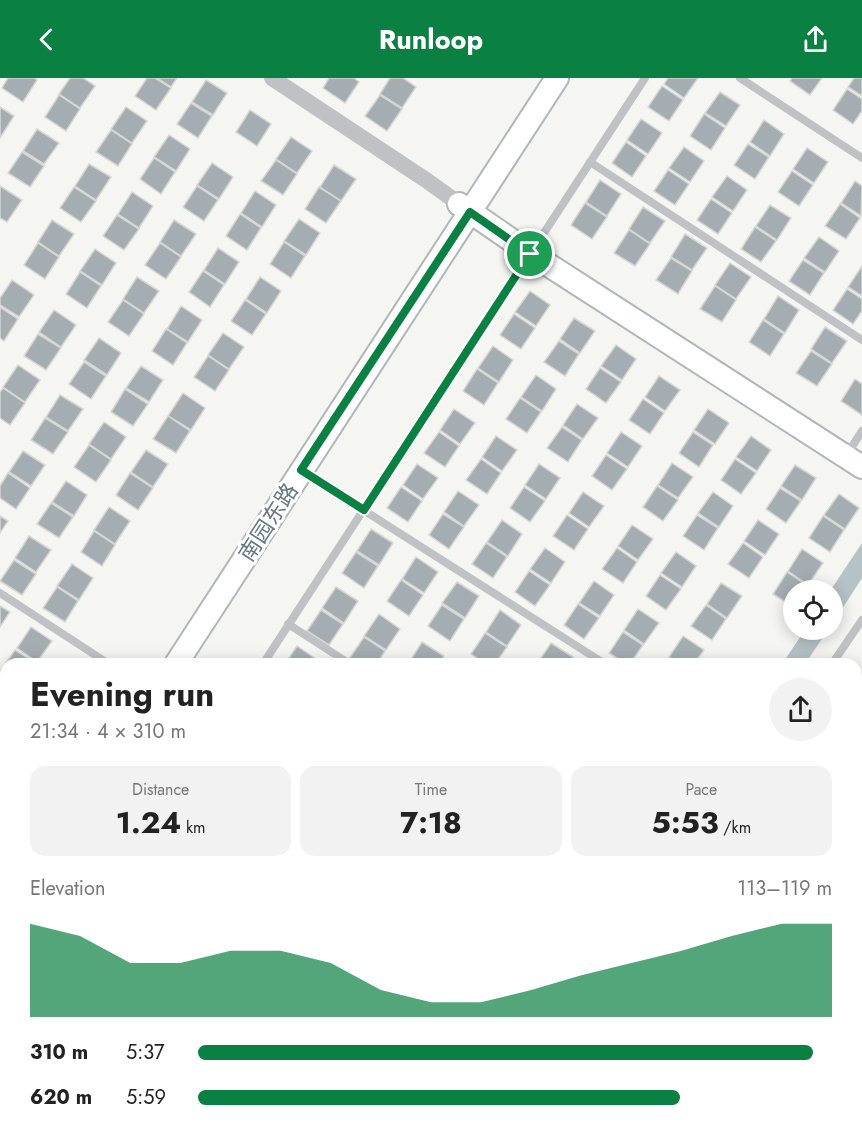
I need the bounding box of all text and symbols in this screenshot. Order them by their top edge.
text: Runloop [379,20,483,59]
icon: back [30,23,63,56]
icon: share [799,23,832,56]
pin [504,228,555,279]
icon: arrive [513,237,546,270]
street label: 南园东路 [231,476,305,568]
map controls [783,580,843,640]
button: locate [783,580,843,640]
text: Evening run [30,671,214,718]
button: share [769,678,832,741]
text: 21:34 · 4 × 310 m [30,717,186,746]
text: Distance [132,778,189,801]
text: Time [415,778,447,801]
text: Pace [685,778,717,801]
text: 1.24 [116,801,181,844]
text: 7:18 [400,801,462,844]
text: 5:53 [652,801,719,844]
text: km [181,816,206,839]
text: /km [719,816,751,839]
text: Elevation [30,874,105,903]
text: 113–119 m [737,874,832,903]
text: 310 m [30,1038,88,1067]
text: 5:37 [126,1038,164,1067]
text: 620 m [30,1083,92,1112]
text: 5:59 [126,1083,166,1112]

